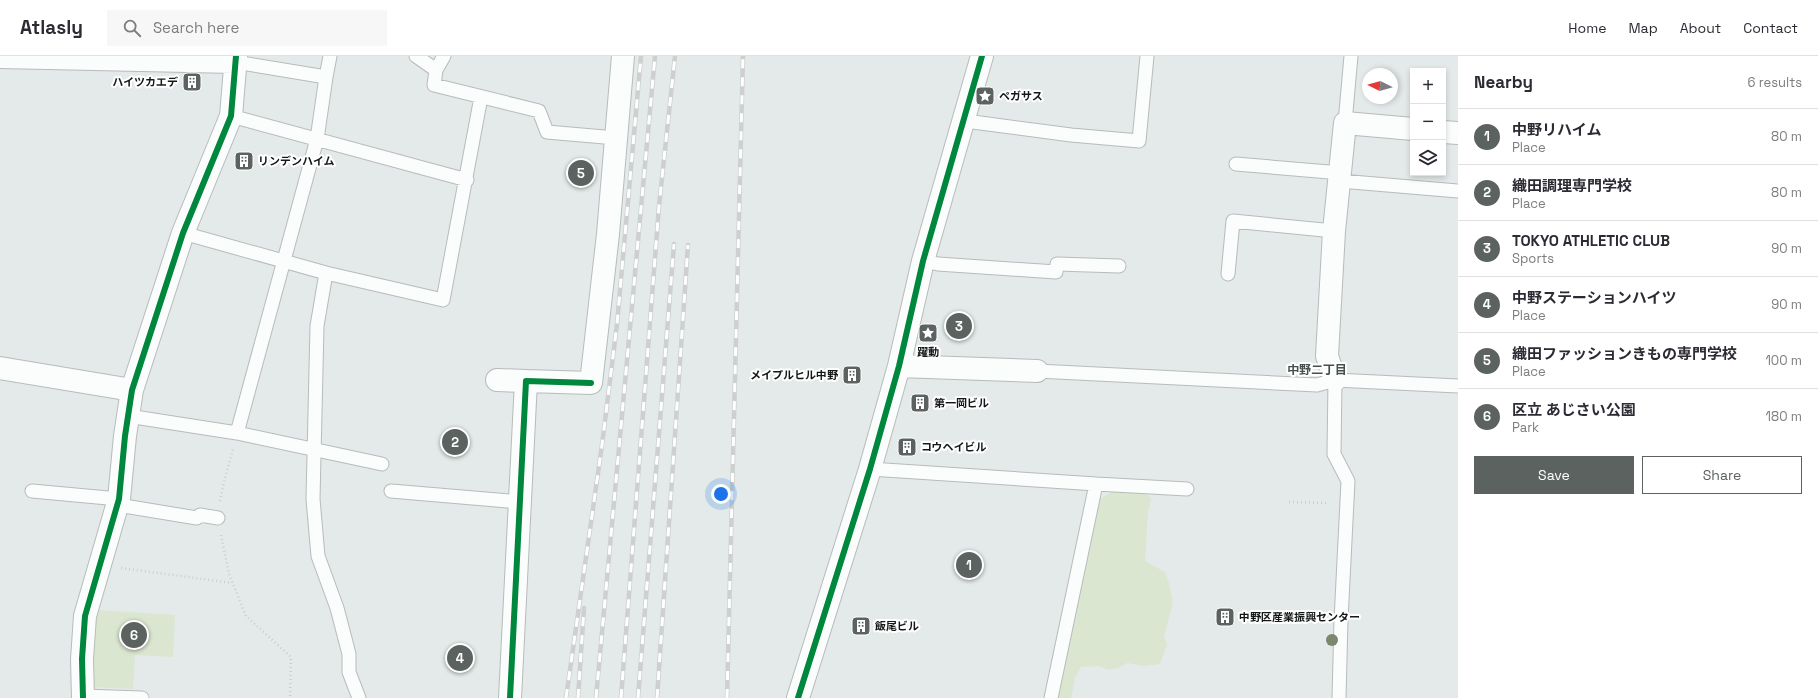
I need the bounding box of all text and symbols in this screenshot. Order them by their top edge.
search box [107,10,387,46]
text: Atlasly [20,15,83,40]
icon: search [121,17,143,39]
text: Search here [153,18,239,37]
text: Home [1568,19,1606,37]
text: Map [1628,19,1658,37]
text: About [1680,19,1721,37]
text: Contact [1743,19,1798,37]
north arrow [1362,68,1398,104]
map controls [1410,68,1446,176]
button: + [1410,68,1446,104]
building icon: ハイツカエデ [181,71,203,93]
text: Nearby [1474,71,1533,93]
text: 6 results [1748,74,1802,91]
place label: ハイツカエデ [112,75,178,89]
place icon: ペガサス [974,85,996,107]
place label: ペガサス [999,89,1043,103]
button: − [1410,104,1446,140]
text: 中野リハイム [1512,120,1601,139]
text: 1 [1484,128,1490,145]
text: 80 m [1771,128,1802,145]
text: Place [1512,139,1546,156]
button: layers [1410,140,1446,176]
building icon: リンデンハイム [233,150,255,172]
place label: リンデンハイム [258,154,335,168]
pin: 5 [568,158,594,188]
text: 織田調理専門学校 [1512,176,1632,195]
text: 2 [1483,184,1491,201]
text: 80 m [1771,184,1802,201]
text: Place [1512,195,1546,212]
text: TOKYO ATHLETIC CLUB [1512,231,1670,250]
text: 3 [1483,240,1491,257]
text: 90 m [1771,240,1802,257]
text: Sports [1512,250,1554,267]
text: 中野ステーションハイツ [1512,288,1676,307]
text: 4 [1483,296,1491,313]
text: 90 m [1771,296,1802,313]
text: Place [1512,307,1546,324]
pin: 3 [946,311,972,341]
place icon: 躍動 [917,322,939,344]
text: 織田ファッションきもの専門学校 [1512,344,1737,363]
place label: 躍動 [917,345,939,359]
text: 5 [1483,352,1491,369]
text: 100 m [1765,352,1802,369]
district label: 中野二丁目 [1287,362,1347,378]
text: Place [1512,363,1546,380]
building icon: メイプルヒル中野 [841,364,863,386]
place label: メイプルヒル中野 [750,368,839,382]
building icon: 第一岡ビル [909,392,931,414]
place label: 第一岡ビル [934,396,989,410]
text: 区立 あじさい公園 [1512,400,1636,419]
text: 6 [1483,408,1491,425]
text: 180 m [1766,408,1802,425]
text: Park [1512,419,1539,436]
pin: 2 [442,427,468,457]
building icon: コウヘイビル [896,436,918,458]
place label: コウヘイビル [921,440,987,454]
button: Save [1474,456,1634,494]
button: Share [1642,456,1802,494]
your location [711,484,731,504]
pin: 1 [956,550,982,580]
building icon: 中野区産業振興センター [1214,606,1236,628]
place label: 中野区産業振興センター [1239,610,1360,624]
building icon: 飯尾ビル [850,615,872,637]
place label: 飯尾ビル [874,619,919,633]
pin: 6 [121,620,147,650]
pin: 4 [447,643,473,673]

